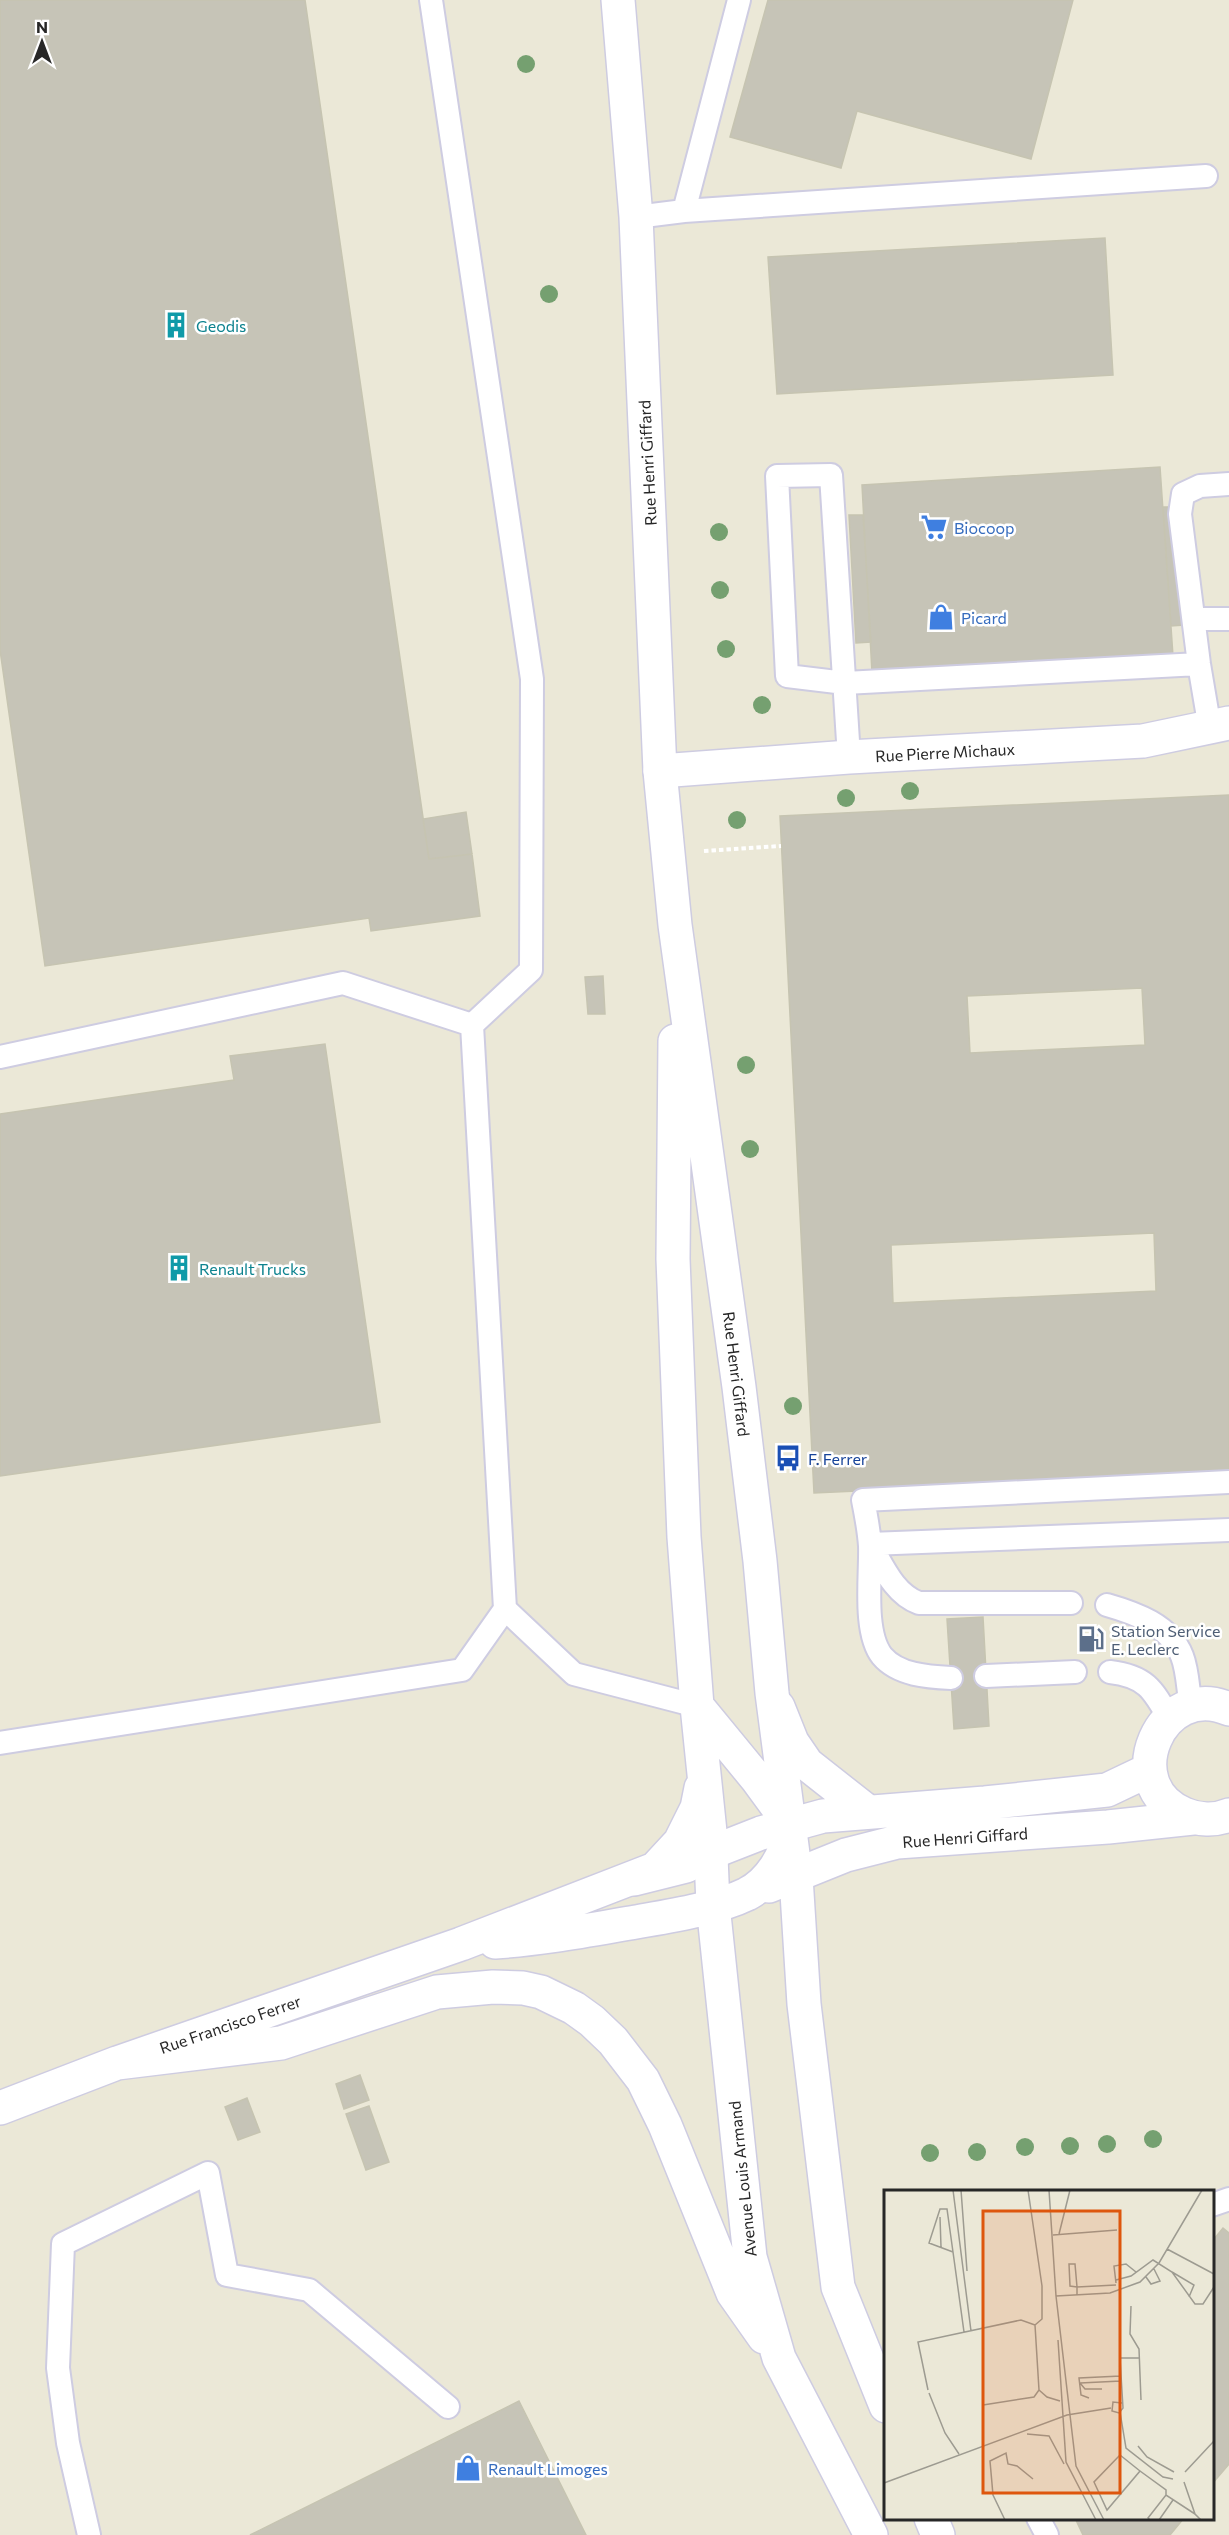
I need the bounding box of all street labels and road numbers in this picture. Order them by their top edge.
street label: Rue Henri Giffard [634,400,660,526]
street label: Rue Pierre Michaux [875,739,1016,765]
street label: Rue Henri Giffard [720,1310,754,1438]
street label: Rue Henri Giffard [902,1823,1028,1851]
street label: Rue Francisco Ferrer [157,1991,304,2057]
street label: Avenue Louis Armand [724,2100,760,2258]

